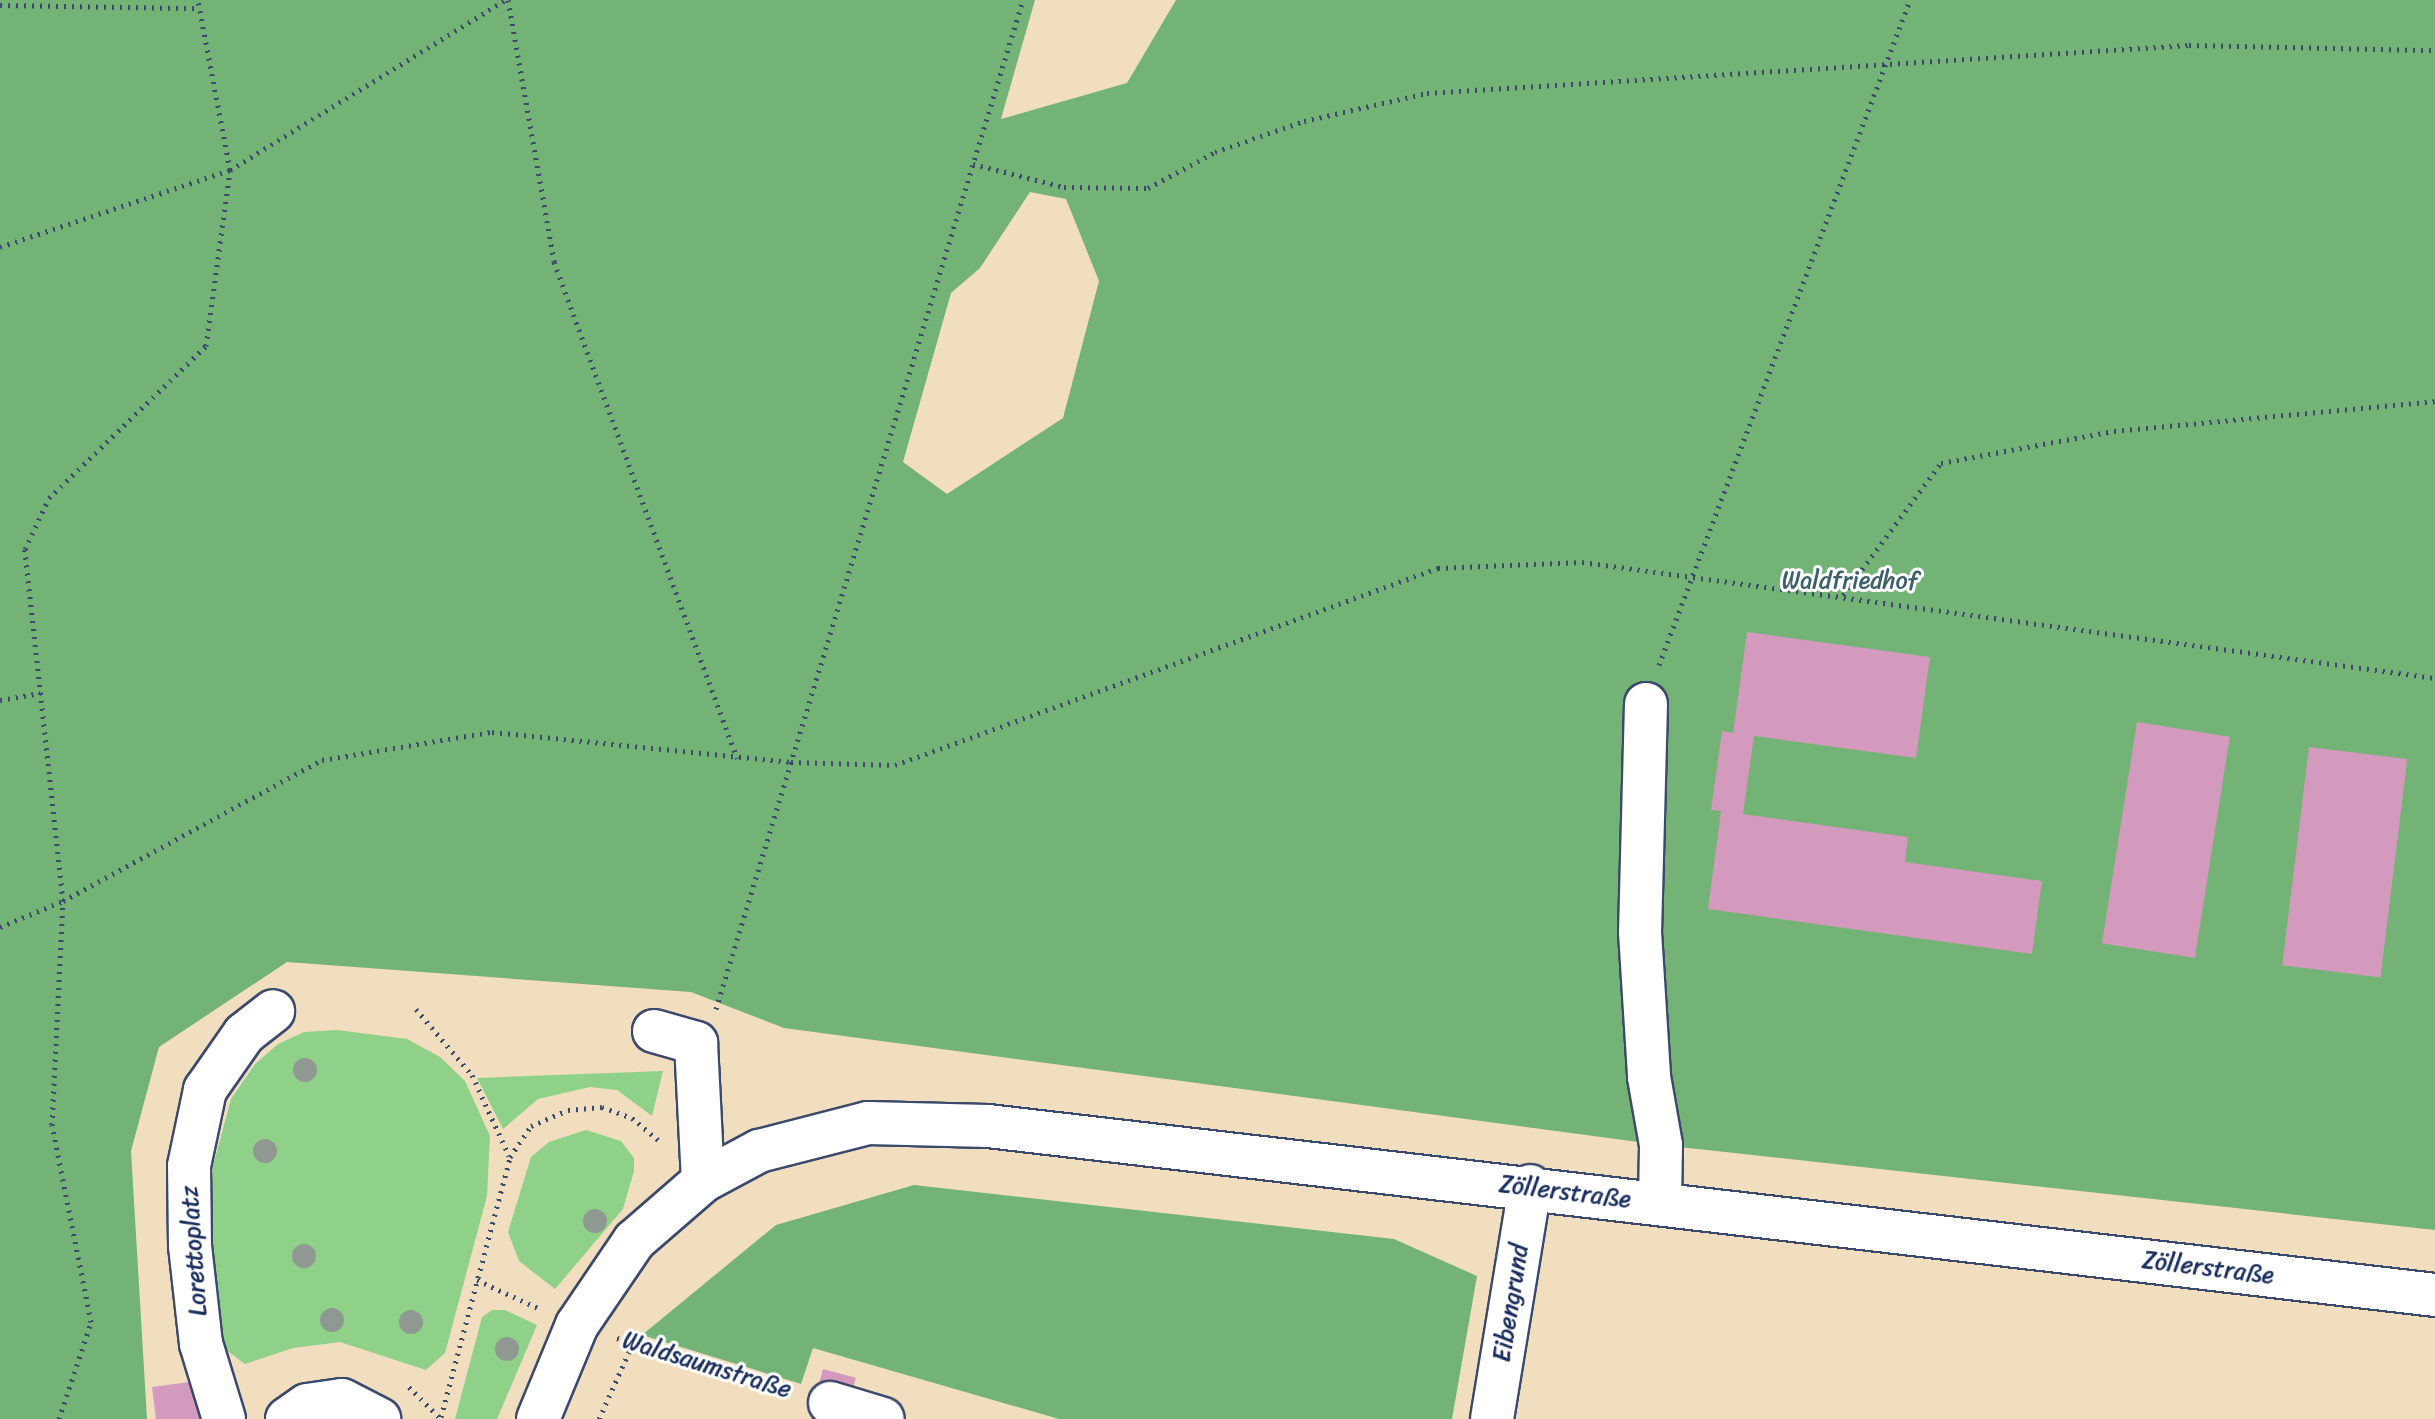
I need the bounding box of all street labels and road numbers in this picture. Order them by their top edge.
street label: Zöllerstraße [1497,1170,1633,1214]
street label: Lorettoplatz [175,1185,213,1317]
street label: Eibengrund [1487,1242,1535,1364]
street label: Zöllerstraße [2140,1246,2276,1290]
street label: Waldsaumstraße [619,1326,795,1404]

